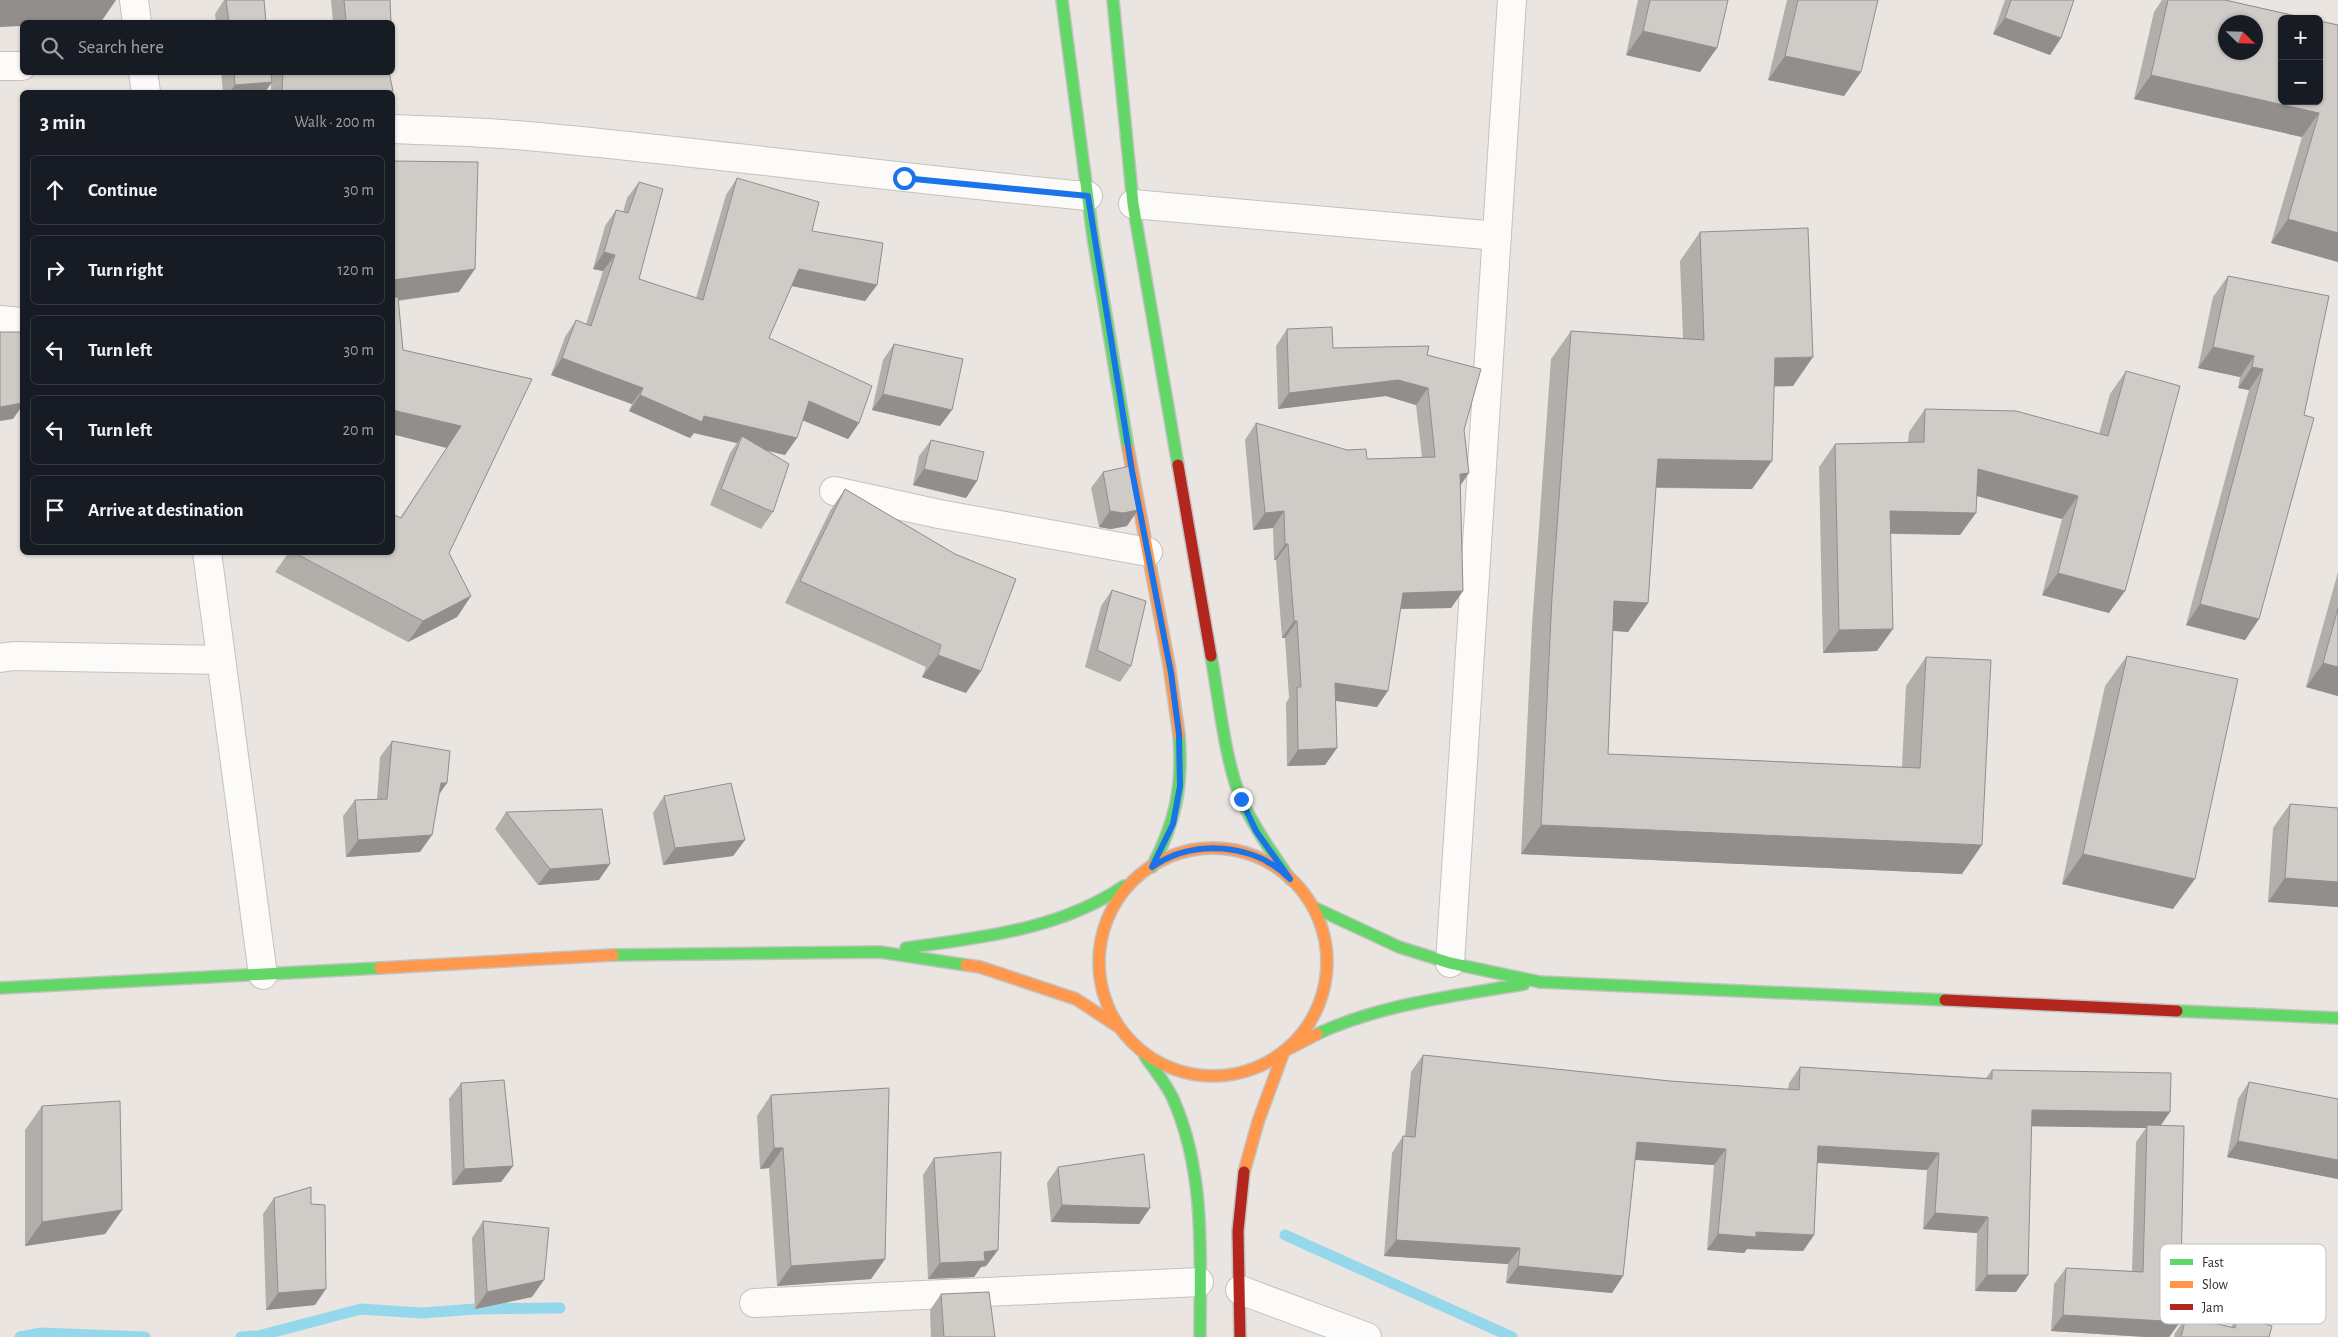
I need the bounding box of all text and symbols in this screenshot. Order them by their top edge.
north arrow [2218,15,2263,60]
map controls [2278,15,2323,105]
button: + [2278,15,2323,60]
search box [20,20,395,75]
icon: search [38,34,66,62]
text: Search here [78,38,164,57]
button: − [2278,60,2323,105]
text: 3 min [40,112,86,133]
text: Walk · 200 m [294,114,375,130]
route start [893,167,916,190]
icon: ahead [41,176,69,204]
text: Continue [88,181,157,200]
text: 30 m [344,182,374,198]
icon: right [41,256,69,284]
text: Turn right [88,261,163,280]
text: 120 m [337,262,374,278]
icon: left [41,336,69,364]
text: Turn left [88,341,152,360]
text: 30 m [344,342,374,358]
icon: left [41,416,69,444]
text: Turn left [88,421,152,440]
text: 20 m [343,422,374,438]
icon: arrive [41,496,69,524]
text: Arrive at destination [88,501,244,520]
route end [1230,788,1253,811]
legend [2160,1244,2326,1324]
text: Fast [2202,1256,2224,1270]
text: Slow [2202,1278,2229,1292]
text: Jam [2202,1301,2224,1315]

